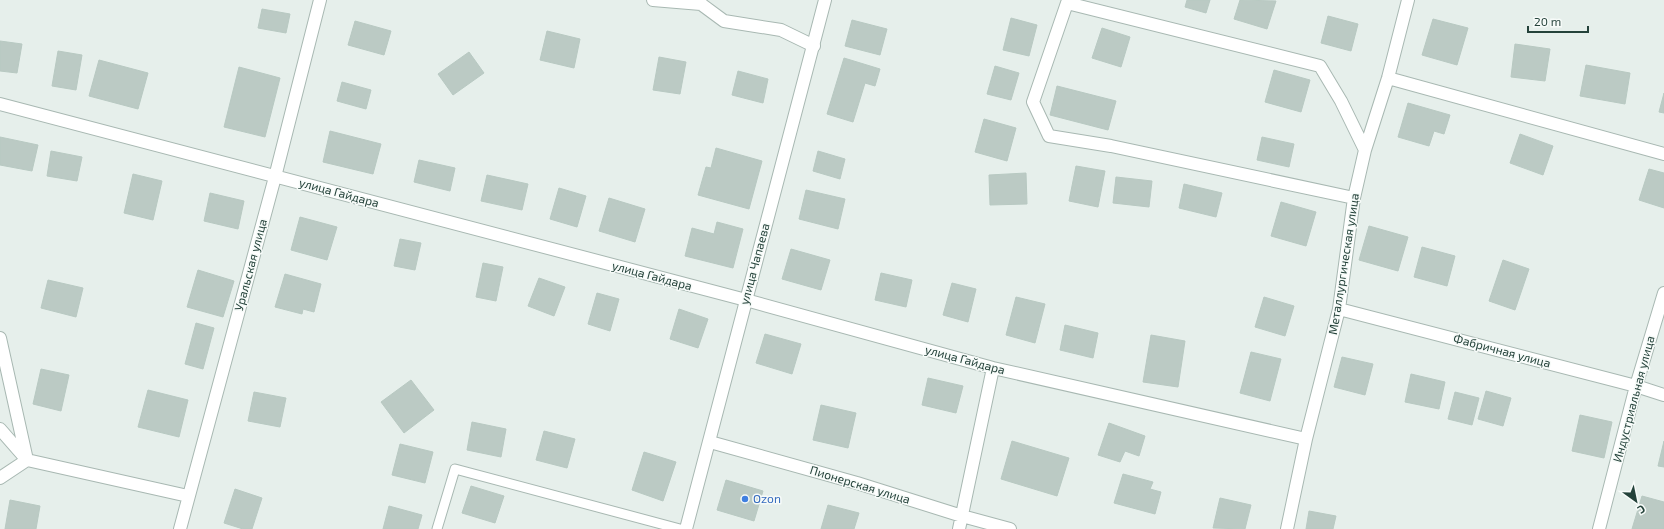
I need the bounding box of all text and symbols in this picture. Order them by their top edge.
scale bar [1528,8,1588,34]
text: 20 m [1534,14,1561,28]
street label: улица Гайдара [298,175,381,210]
street label: Металлургическая улица [1325,192,1362,336]
street label: Уральская улица [231,217,270,313]
street label: улица Чапаева [736,222,773,306]
street label: улица Гайдара [611,258,694,293]
street label: Фабричная улица [1452,330,1552,371]
street label: Индустриальная улица [1609,334,1658,464]
street label: улица Гайдара [924,342,1007,377]
street label: Пионерская улица [808,462,912,507]
north arrow [1616,481,1656,521]
place label: Ozon [753,491,781,505]
marker: Ozon [740,494,750,504]
text: С [1635,503,1648,517]

